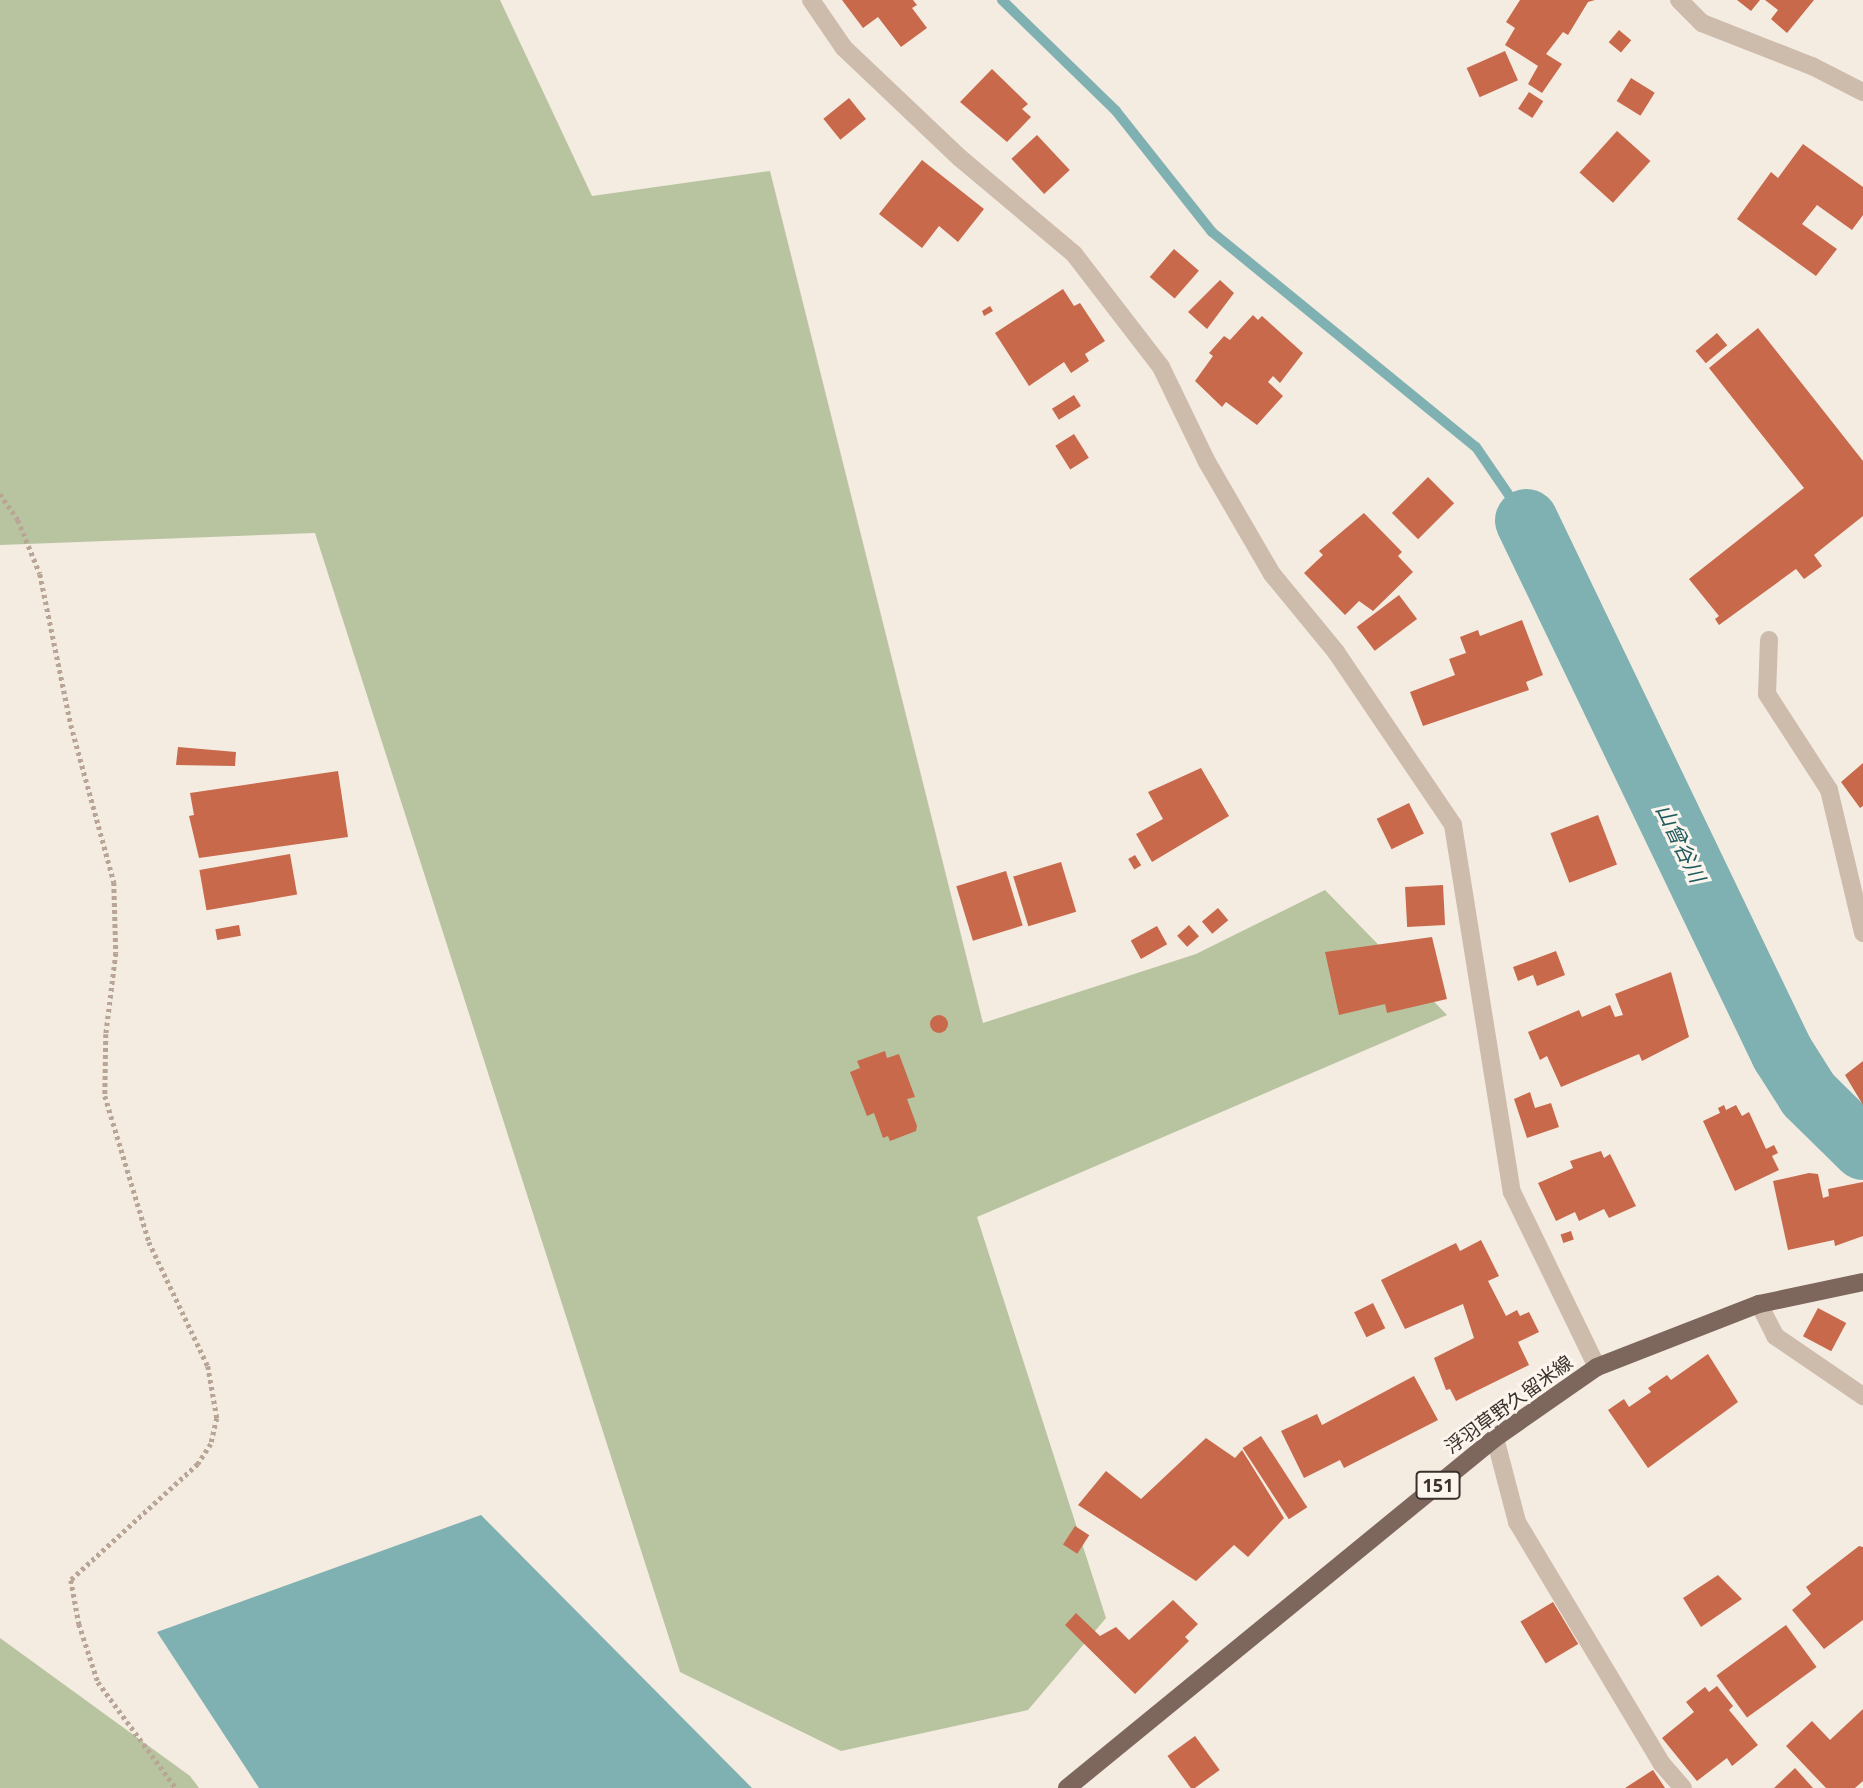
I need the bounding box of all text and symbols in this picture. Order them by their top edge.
water label: 山曾谷川 [1651,800,1711,886]
street label: 浮羽草野久留米線 [1441,1351,1577,1459]
road number: 151 [1415,1470,1461,1500]

